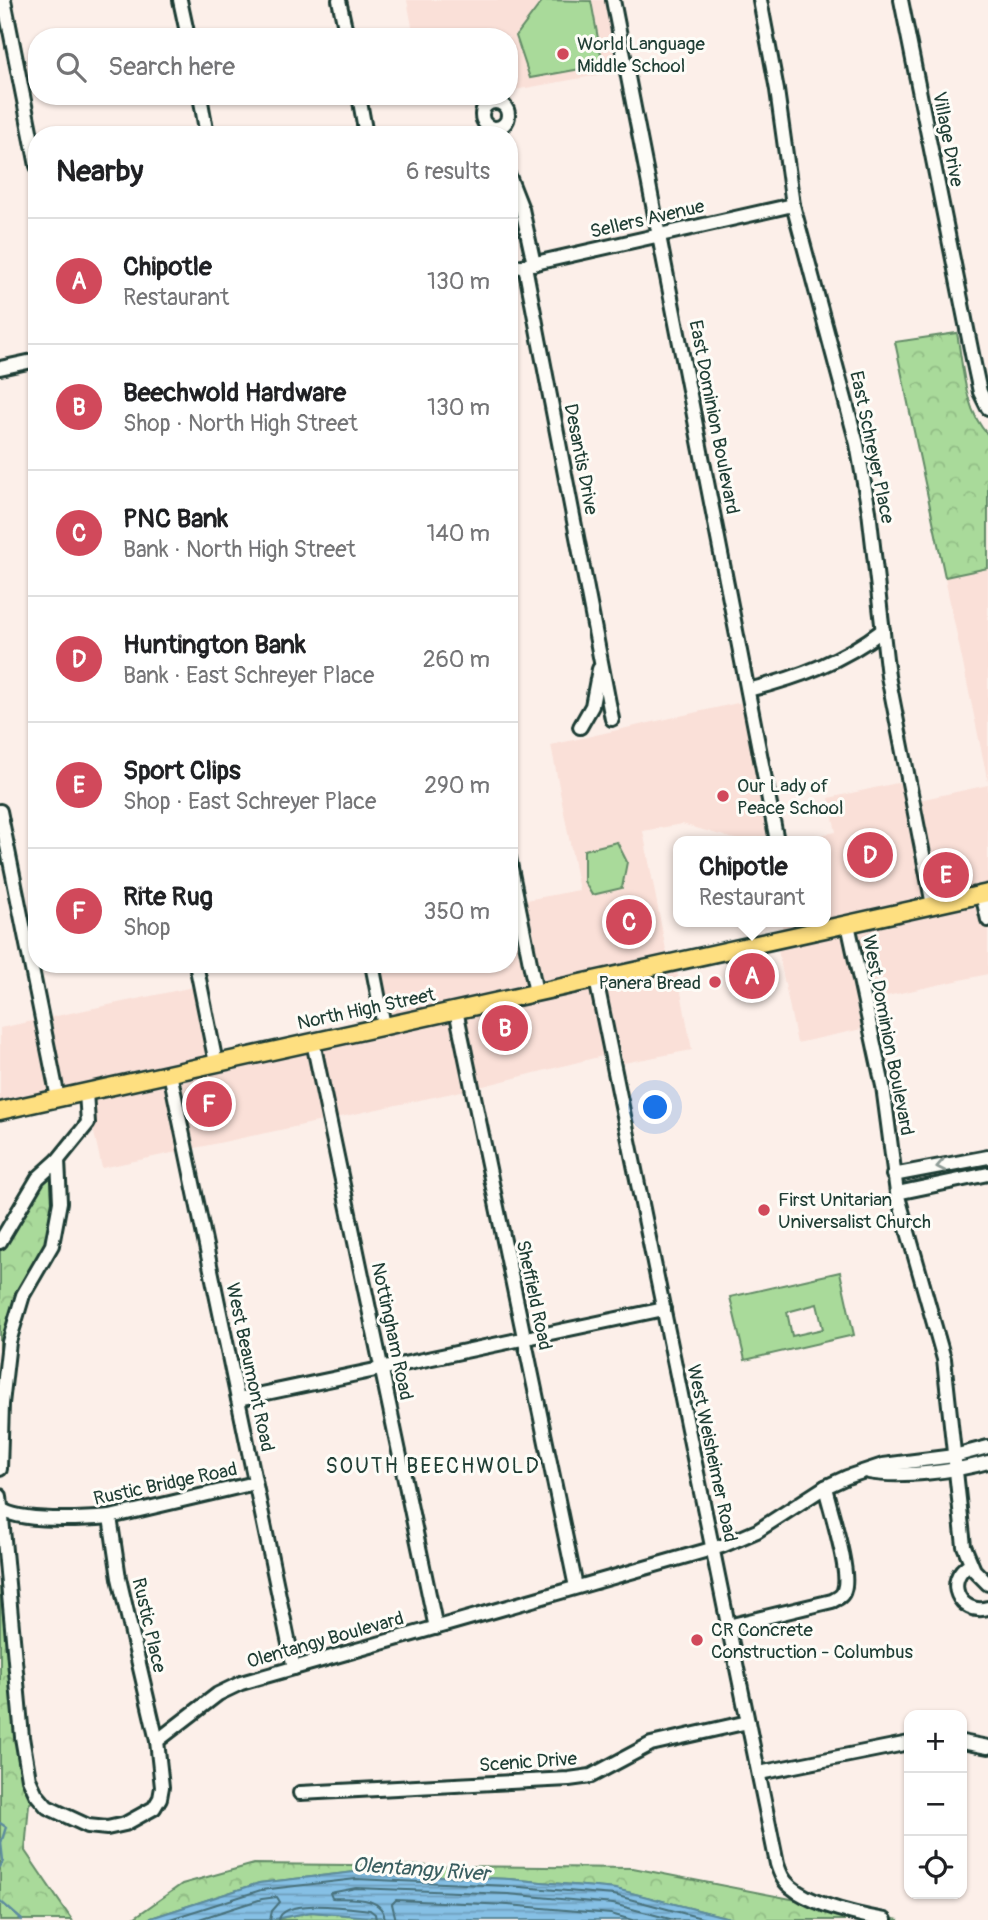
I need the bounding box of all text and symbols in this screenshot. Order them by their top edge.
search box [28,28,518,105]
place label: World Language Middle School [577,32,705,78]
marker: World Language Middle School [555,46,571,62]
icon: search [52,48,90,86]
text: Search here [108,51,235,83]
street label: Village Drive [927,90,969,189]
text: Nearby [56,153,143,190]
text: 6 results [406,157,490,186]
street label: Sellers Avenue [588,194,707,244]
text: Chipotle [123,251,212,283]
text: A [72,267,86,296]
text: 130 m [427,267,490,296]
text: Restaurant [123,283,229,312]
street label: East Dominion Boulevard [683,318,745,516]
street label: East Schreyer Place [844,369,900,526]
text: Beechwold Hardware [123,377,346,409]
text: B [72,393,86,422]
text: 130 m [427,393,490,422]
street label: Desantis Drive [558,402,604,517]
text: Shop · North High Street [123,409,358,438]
text: PNC Bank [123,503,228,535]
text: C [72,519,86,548]
text: 140 m [427,519,490,548]
text: Bank · North High Street [123,535,356,564]
text: Huntington Bank [123,629,306,661]
text: D [72,645,86,674]
text: 260 m [423,645,490,674]
text: Bank · East Schreyer Place [123,661,374,690]
text: Sport Clips [123,755,241,787]
text: E [73,771,85,800]
text: 290 m [424,771,490,800]
place label: Our Lady of Peace School [737,774,843,820]
text: Shop · East Schreyer Place [123,787,376,816]
marker: Our Lady of Peace School [715,788,731,804]
pin: D [847,829,893,881]
popup [673,836,831,927]
pin: E [923,849,969,901]
text: Chipotle [699,851,788,883]
text: Rite Rug [123,881,213,913]
text: Restaurant [699,883,805,912]
pin: C [606,896,652,948]
text: F [72,897,86,926]
text: 350 m [424,897,490,926]
text: Shop [123,913,171,942]
street label: West Dominion Boulevard [857,933,919,1138]
pin: A [729,950,775,1002]
place label: Panera Bread [598,971,701,995]
marker: Panera Bread [707,974,723,990]
street label: North High Street [295,983,438,1035]
pin: B [482,1002,528,1054]
pin: F [186,1078,232,1130]
your location [638,1090,672,1124]
one-way arrow [935,1157,947,1172]
place label: First Unitarian Universalist Church [778,1188,931,1234]
marker: First Unitarian Universalist Church [756,1202,772,1218]
street label: Sheffield Road [511,1238,557,1352]
street label: Nottingham Road [366,1260,418,1402]
street label: West Beaumont Road [220,1281,280,1454]
street label: West Weisheimer Road [681,1362,743,1544]
district label: SOUTH BEECHWOLD [325,1453,541,1480]
street label: Rustic Bridge Road [91,1457,239,1511]
street label: Rustic Place [126,1575,172,1676]
street label: Olentangy Boulevard [244,1606,406,1674]
place label: CR Concrete Construction - Columbus [711,1618,914,1664]
marker: CR Concrete Construction - Columbus [689,1632,705,1648]
map controls [904,1710,967,1899]
button: + [904,1710,967,1773]
street label: Scenic Drive [478,1747,579,1777]
button: − [904,1773,967,1836]
button: locate [904,1836,967,1899]
water label: Olentangy River [352,1851,493,1888]

